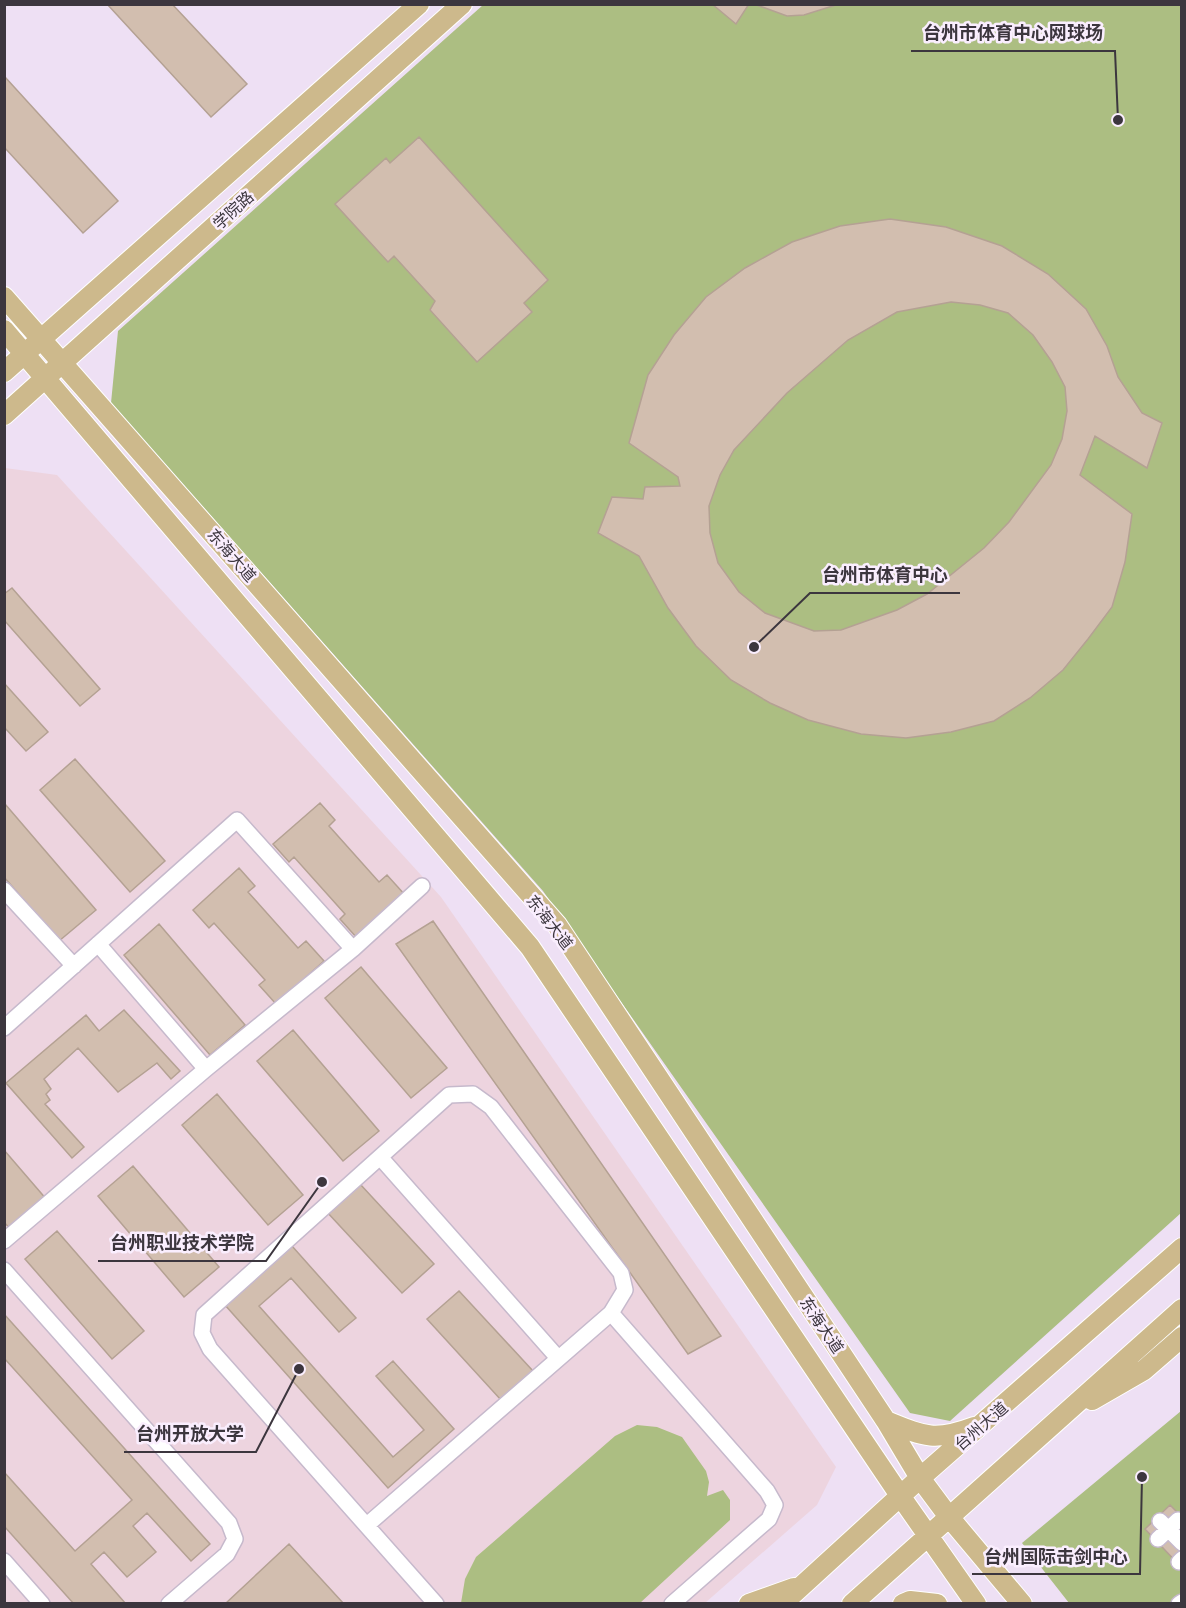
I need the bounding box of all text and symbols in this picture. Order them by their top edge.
callout: 台州市体育中心网球场 [911,15,1115,51]
text: 台州市体育中心网球场 [923,22,1103,43]
street label: 学院路 [209,187,258,233]
street label: 东海大道 [203,525,260,586]
callout: 台州市体育中心 [810,557,960,593]
text: 台州市体育中心 [822,564,948,585]
street label: 东海大道 [522,891,577,953]
callout: 台州职业技术学院 [98,1225,266,1261]
text: 台州职业技术学院 [110,1232,254,1253]
street label: 东海大道 [796,1293,847,1357]
street label: 台州大道 [951,1398,1012,1455]
callout: 台州开放大学 [124,1416,256,1452]
text: 台州开放大学 [136,1423,244,1444]
callout: 台州国际击剑中心 [972,1538,1140,1574]
text: 台州国际击剑中心 [984,1546,1128,1567]

